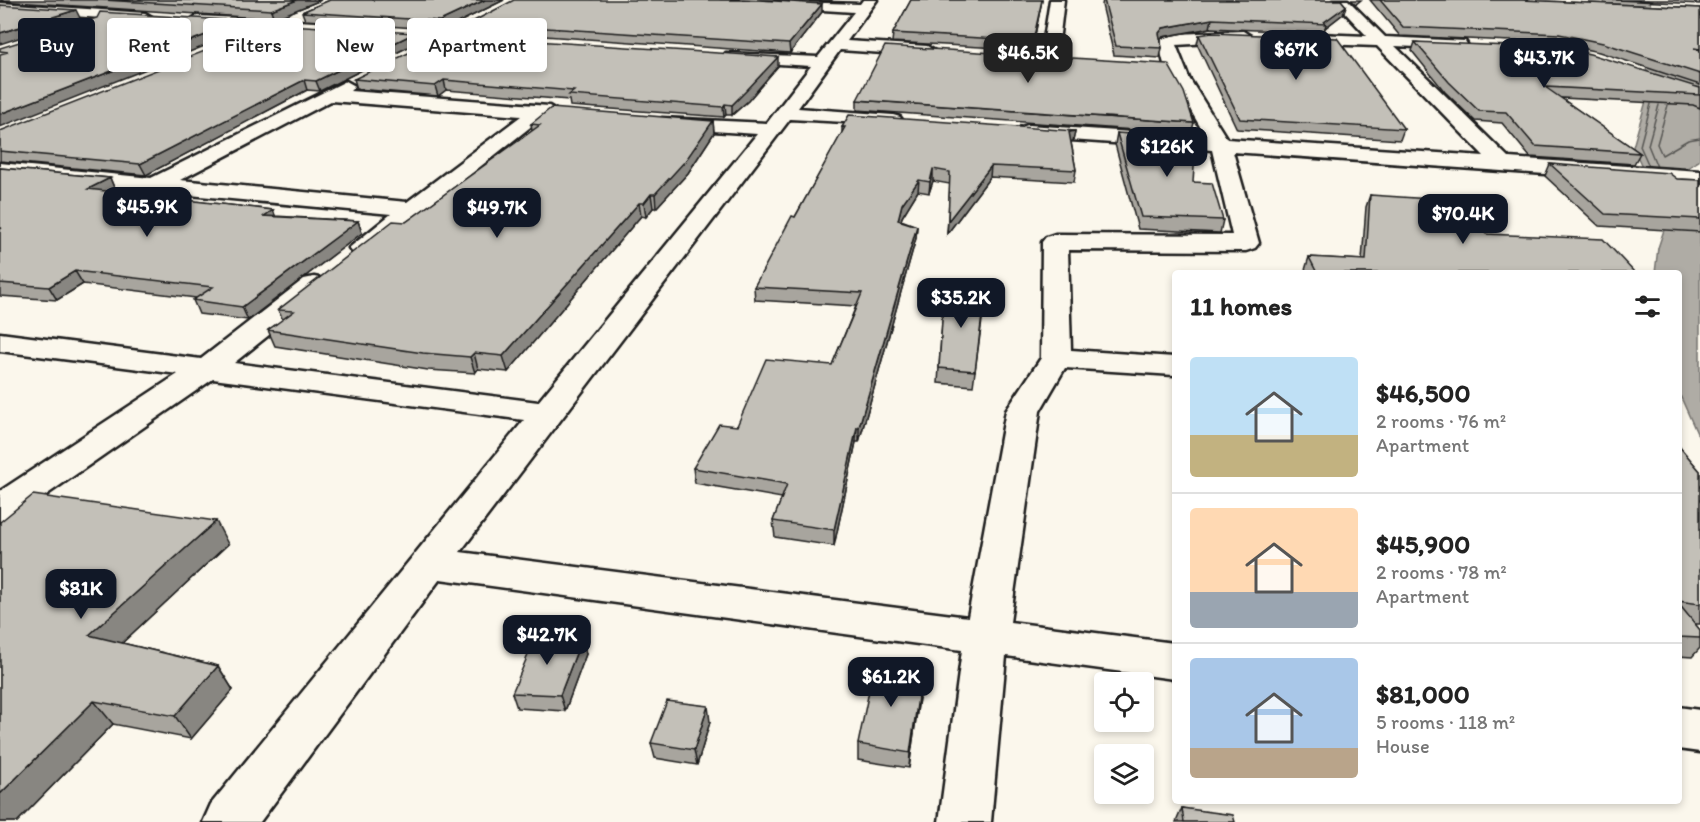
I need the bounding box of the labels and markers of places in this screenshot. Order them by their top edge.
pin: $67K [1260,30,1332,81]
pin: $46.5K [979,33,1077,84]
pin: $43.7K [1495,38,1593,89]
pin: $126K [1125,127,1209,178]
pin: $45.9K [98,187,196,238]
pin: $49.7K [448,188,546,239]
pin: $70.4K [1414,194,1512,245]
pin: $35.2K [912,278,1010,329]
pin: $81K [45,569,117,620]
pin: $42.7K [498,615,596,666]
pin: $61.2K [842,657,940,708]

